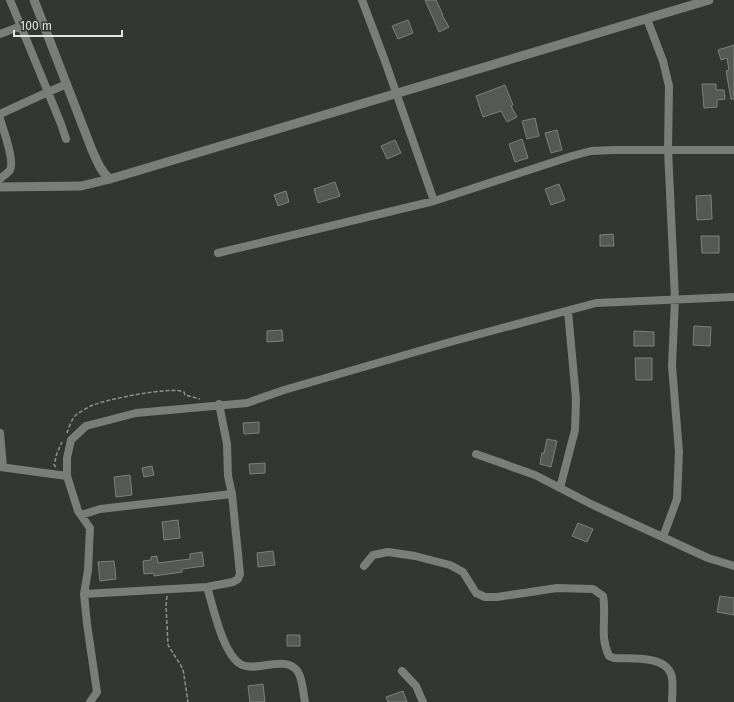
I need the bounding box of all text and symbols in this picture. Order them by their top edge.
scale bar [14,12,122,38]
text: 100 m [20,19,52,33]

